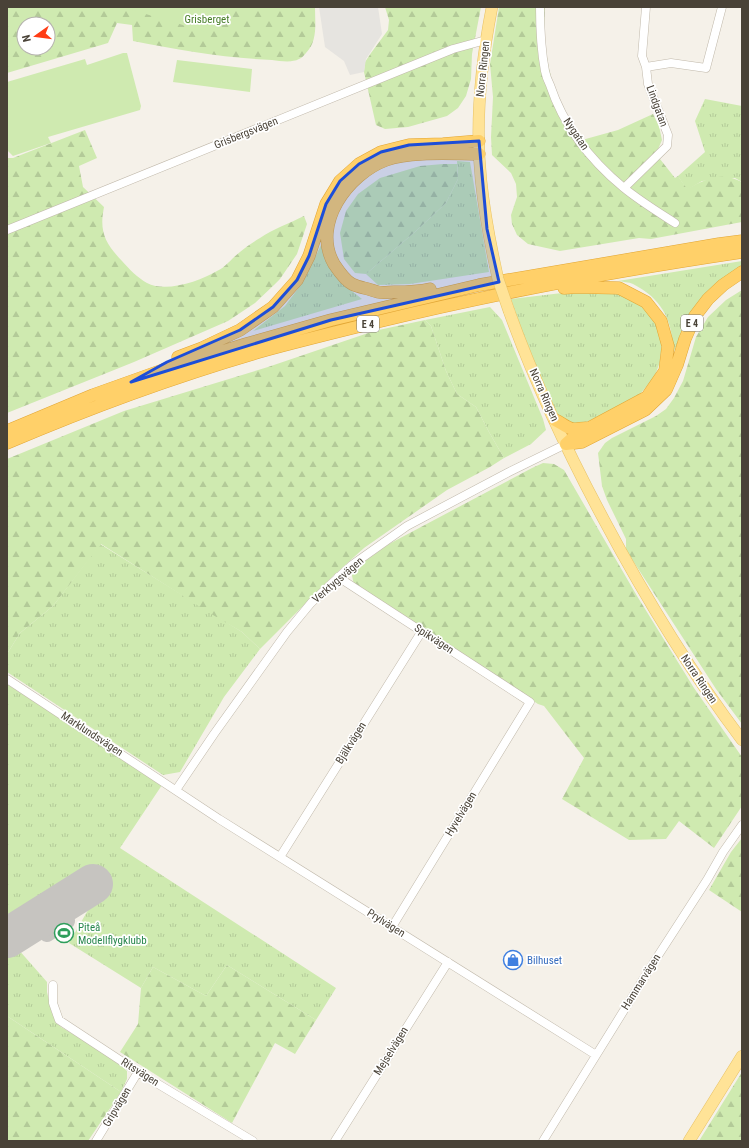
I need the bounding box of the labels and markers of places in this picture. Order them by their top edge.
place label: Piteå Modellflygklubb [78,921,147,947]
sports icon: Piteå Modellflygklubb [53,922,75,944]
shop icon: Bilhuset [502,949,524,971]
place label: Bilhuset [527,954,562,967]

